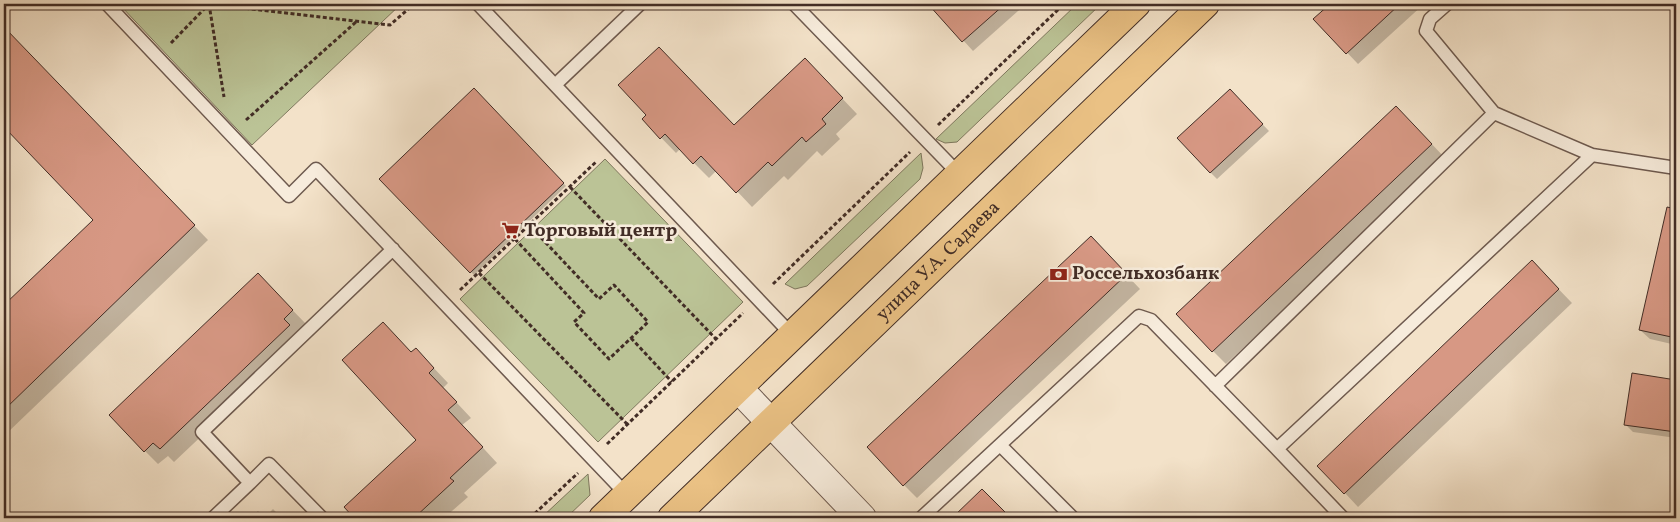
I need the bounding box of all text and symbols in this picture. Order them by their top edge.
street label: улица У.А. Садаева [871,195,1006,327]
place label: Торговый центр [524,218,677,244]
supermarket icon: Торговый центр [500,221,520,241]
place label: Россельхозбанк [1072,261,1220,287]
bank icon: Россельхозбанк [1048,264,1068,284]

